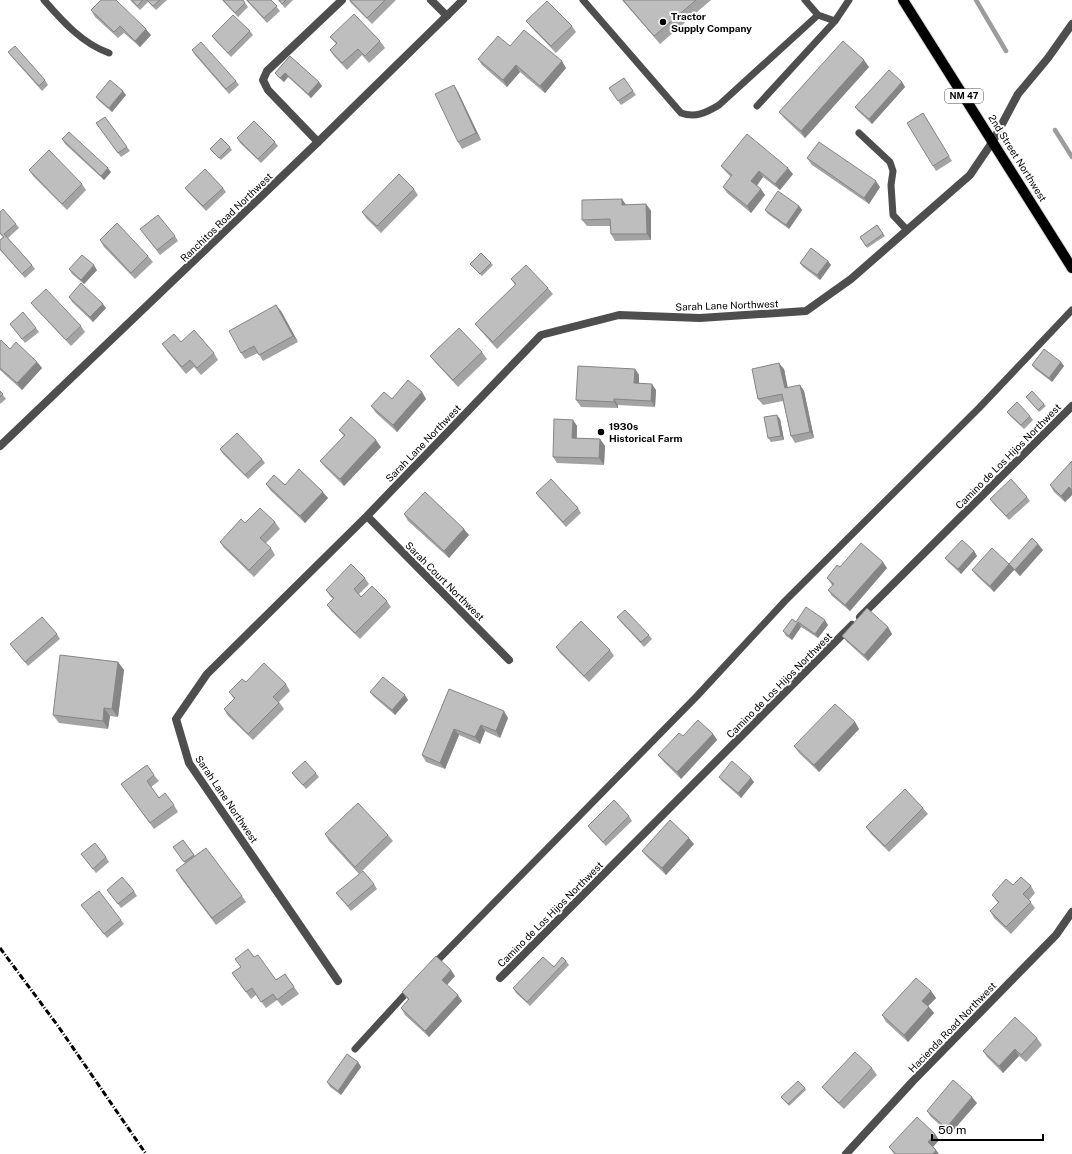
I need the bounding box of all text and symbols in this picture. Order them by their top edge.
place label: Tractor Supply Company [671,10,752,34]
marker: Tractor Supply Company [658,17,668,27]
road number: NM 47 [945,89,983,103]
street label: 2nd Street Northwest [986,112,1050,204]
street label: Ranchitos Road Northwest [178,170,275,264]
street label: Sarah Lane Northwest [675,297,779,313]
street label: Camino de Los Hijos Northwest [953,401,1063,511]
street label: Sarah Lane Northwest [383,402,463,484]
place label: 1930s Historical Farm [609,420,683,444]
marker: 1930s Historical Farm [596,427,606,437]
street label: Sarah Court Northwest [403,539,487,623]
street label: Camino de Los Hijos Northwest [724,630,834,740]
street label: Sarah Lane Northwest [193,753,261,845]
street label: Camino de Los Hijos Northwest [495,859,605,969]
street label: Hacienda Road Northwest [906,979,998,1075]
scale bar [932,1116,1043,1142]
text: 50 m [938,1123,966,1137]

